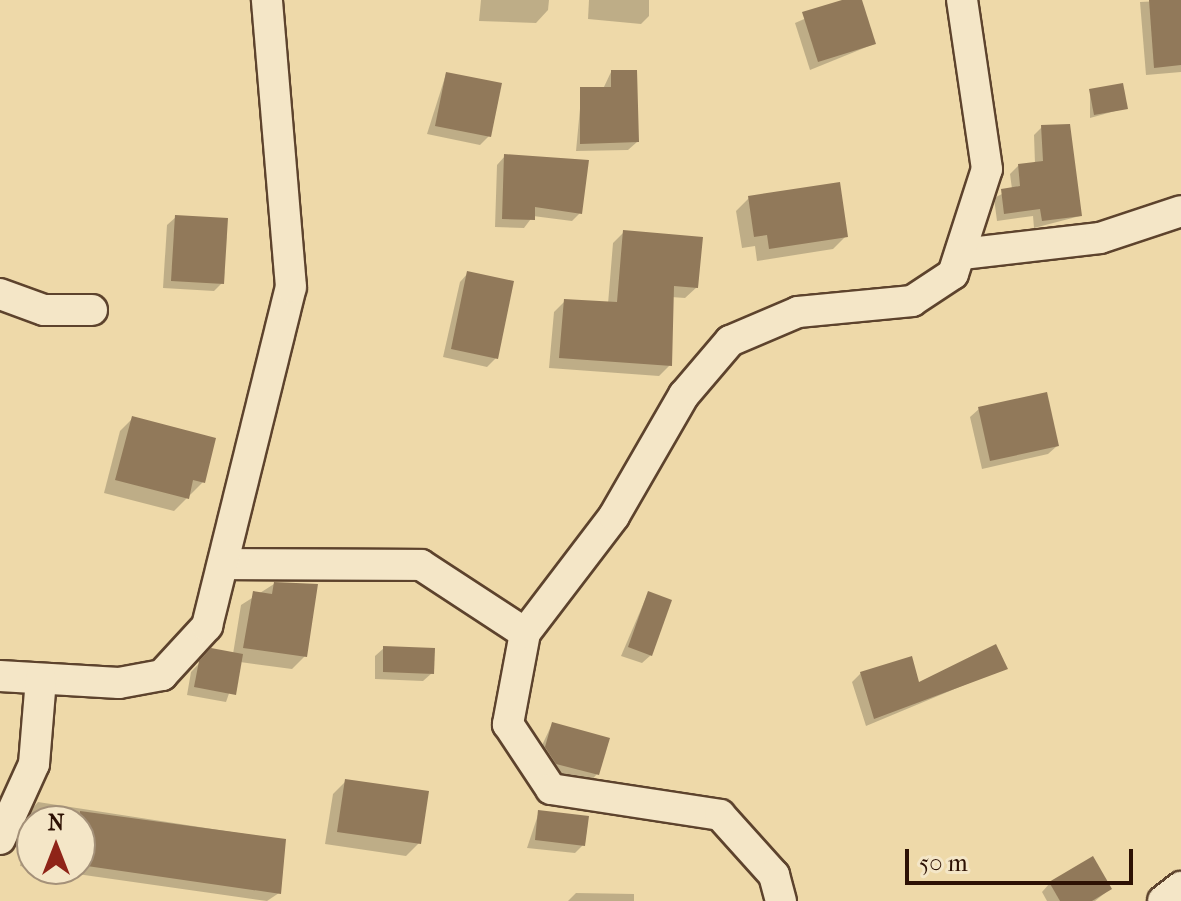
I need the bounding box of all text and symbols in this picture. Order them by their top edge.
north arrow [16,805,96,885]
text: N [48,810,64,836]
scale bar [909,833,1137,883]
text: 50 m [919,849,968,877]

